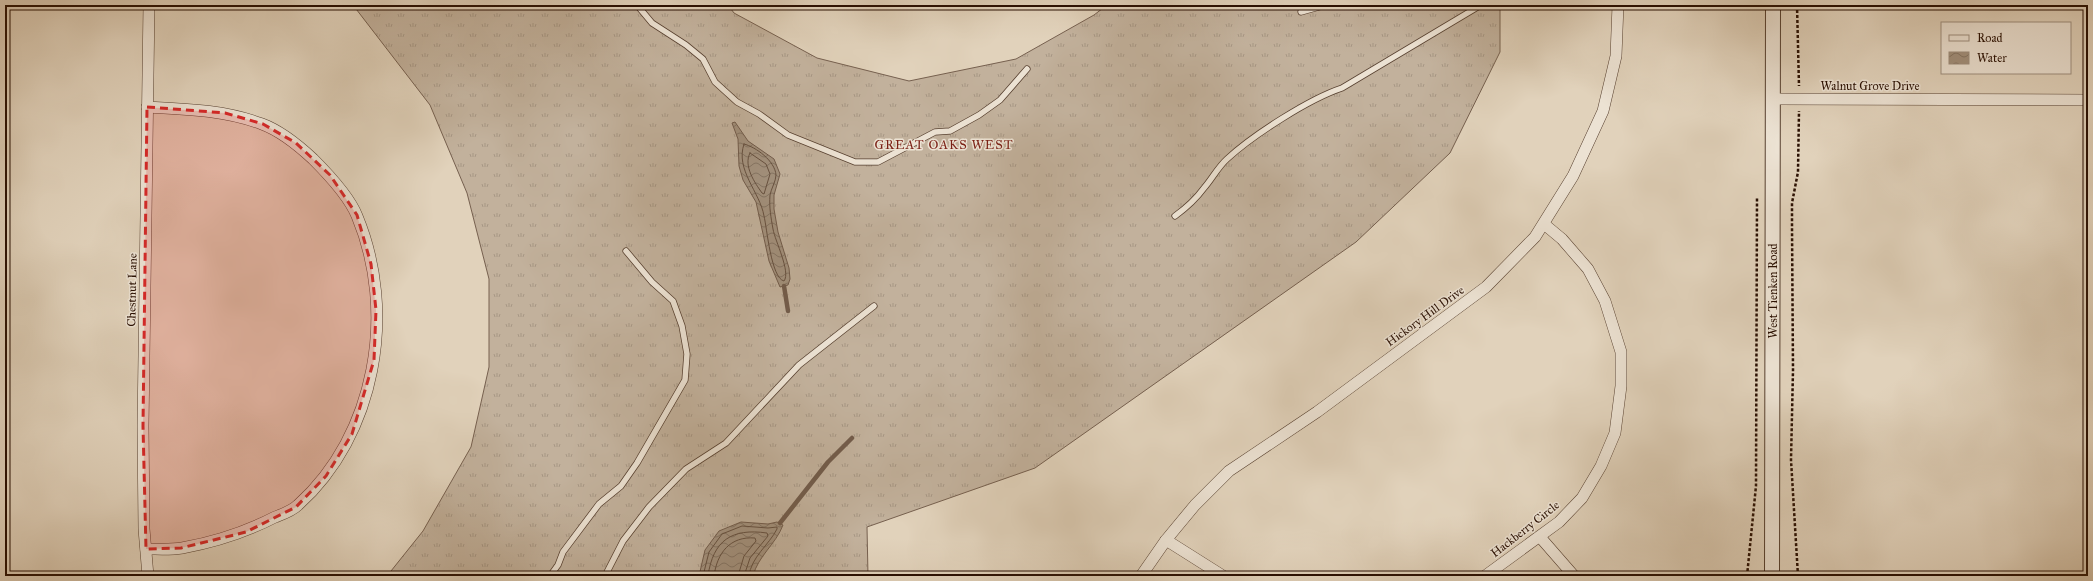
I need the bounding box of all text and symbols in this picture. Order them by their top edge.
legend [1941,22,2071,74]
text: Road [1977,31,2003,45]
text: Water [1977,51,2007,65]
street label: Walnut Grove Drive [1821,79,1919,93]
district label: GREAT OAKS WEST [874,137,1014,153]
street label: West Tienken Road [1766,243,1780,339]
street label: Chestnut Lane [124,253,140,327]
street label: Hickory Hill Drive [1383,283,1467,349]
street label: Hackberry Circle [1488,498,1562,560]

